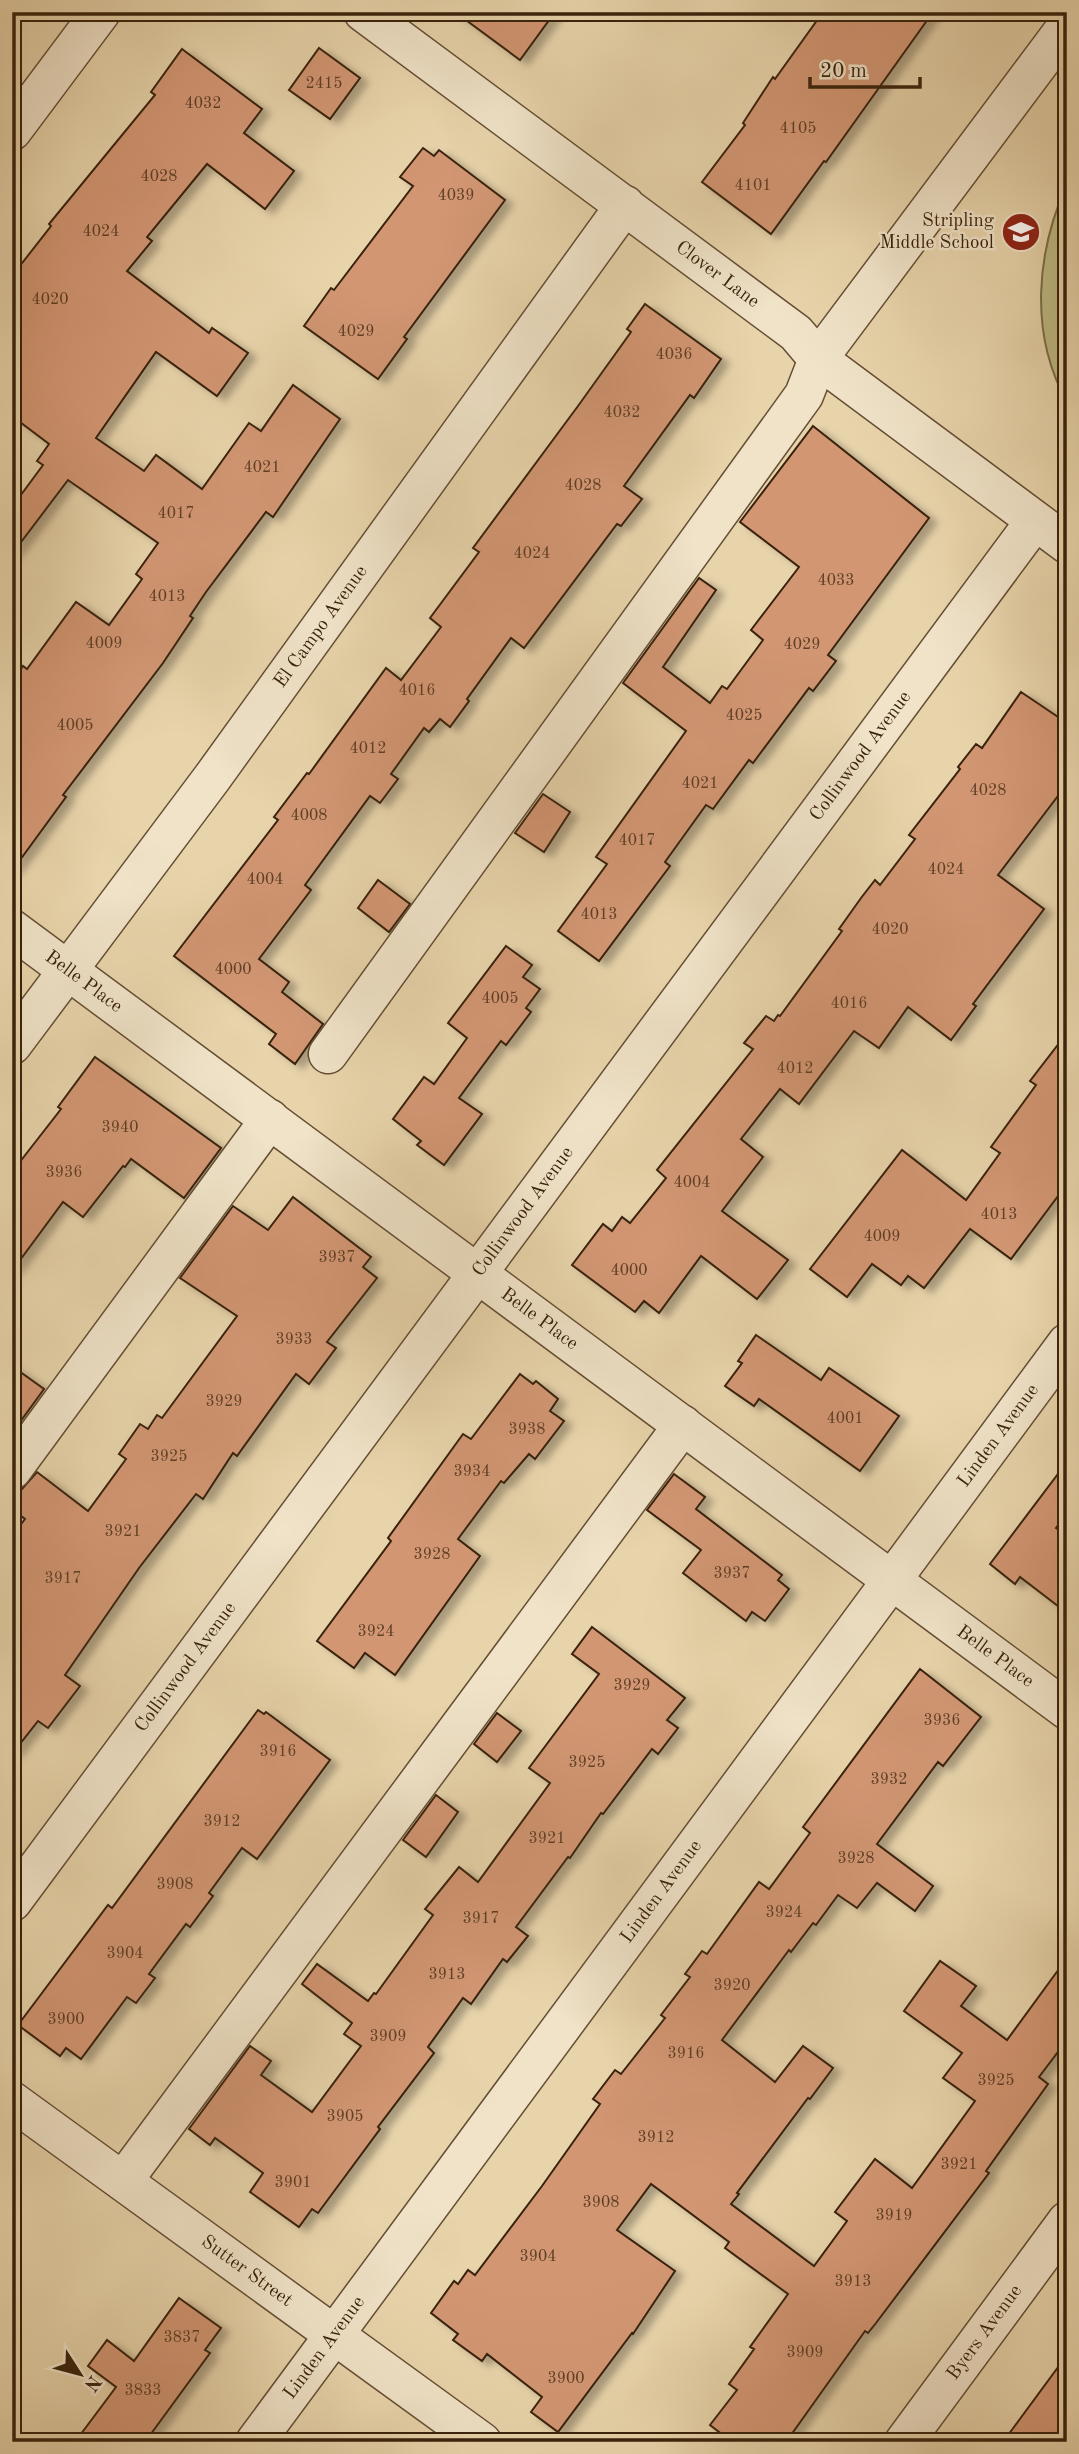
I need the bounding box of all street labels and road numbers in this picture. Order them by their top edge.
street label: Clover Lane [672,238,763,312]
street label: El Campo Avenue [271,562,371,691]
street label: Collinwood Avenue [807,688,915,825]
street label: Belle Place [41,947,126,1017]
street label: Collinwood Avenue [469,1143,577,1280]
street label: Belle Place [497,1285,581,1354]
street label: Linden Avenue [954,1381,1043,1491]
street label: Collinwood Avenue [132,1599,240,1736]
street label: Belle Place [953,1622,1037,1691]
street label: Linden Avenue [617,1837,706,1947]
street label: Sutter Street [198,2232,296,2311]
street label: Byers Avenue [944,2282,1026,2384]
street label: Linden Avenue [280,2293,369,2403]

